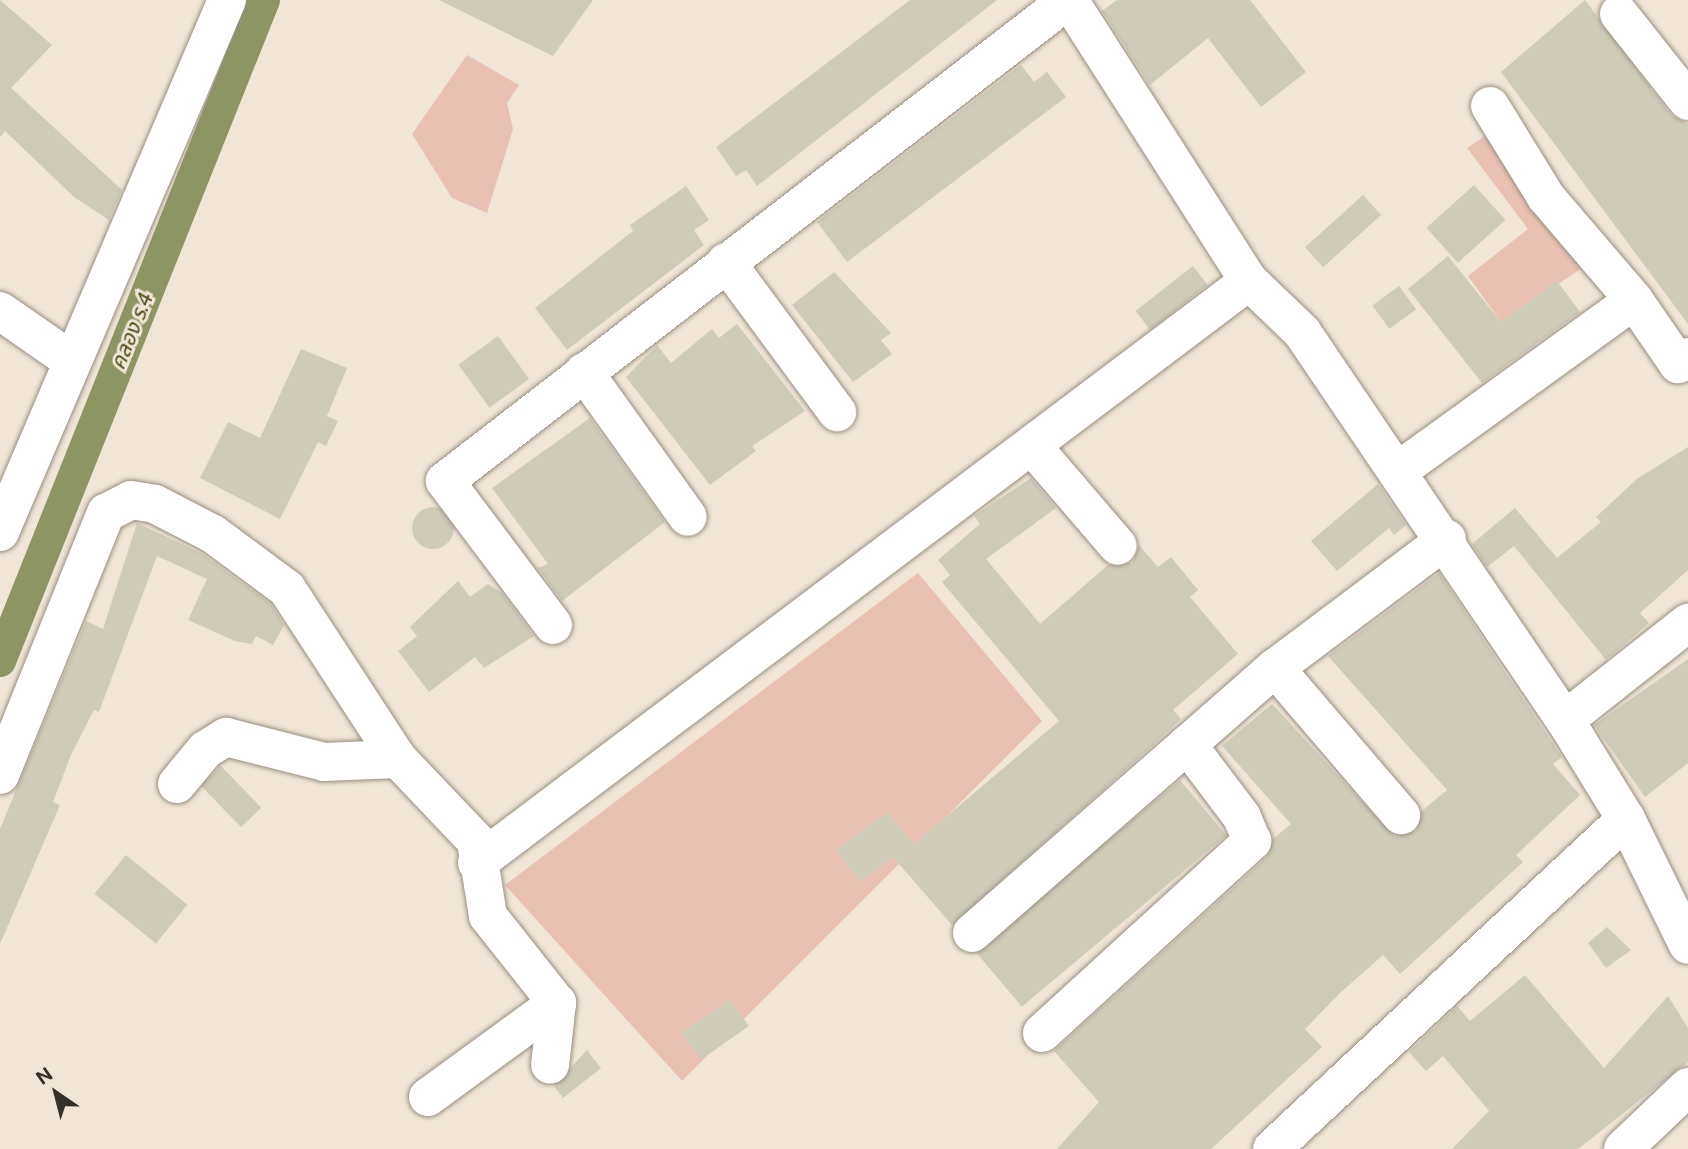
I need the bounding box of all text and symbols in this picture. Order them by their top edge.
water label: คลอง ร.4 [105,289,159,373]
north arrow [21,1058,91,1128]
text: N [32,1063,56,1089]

